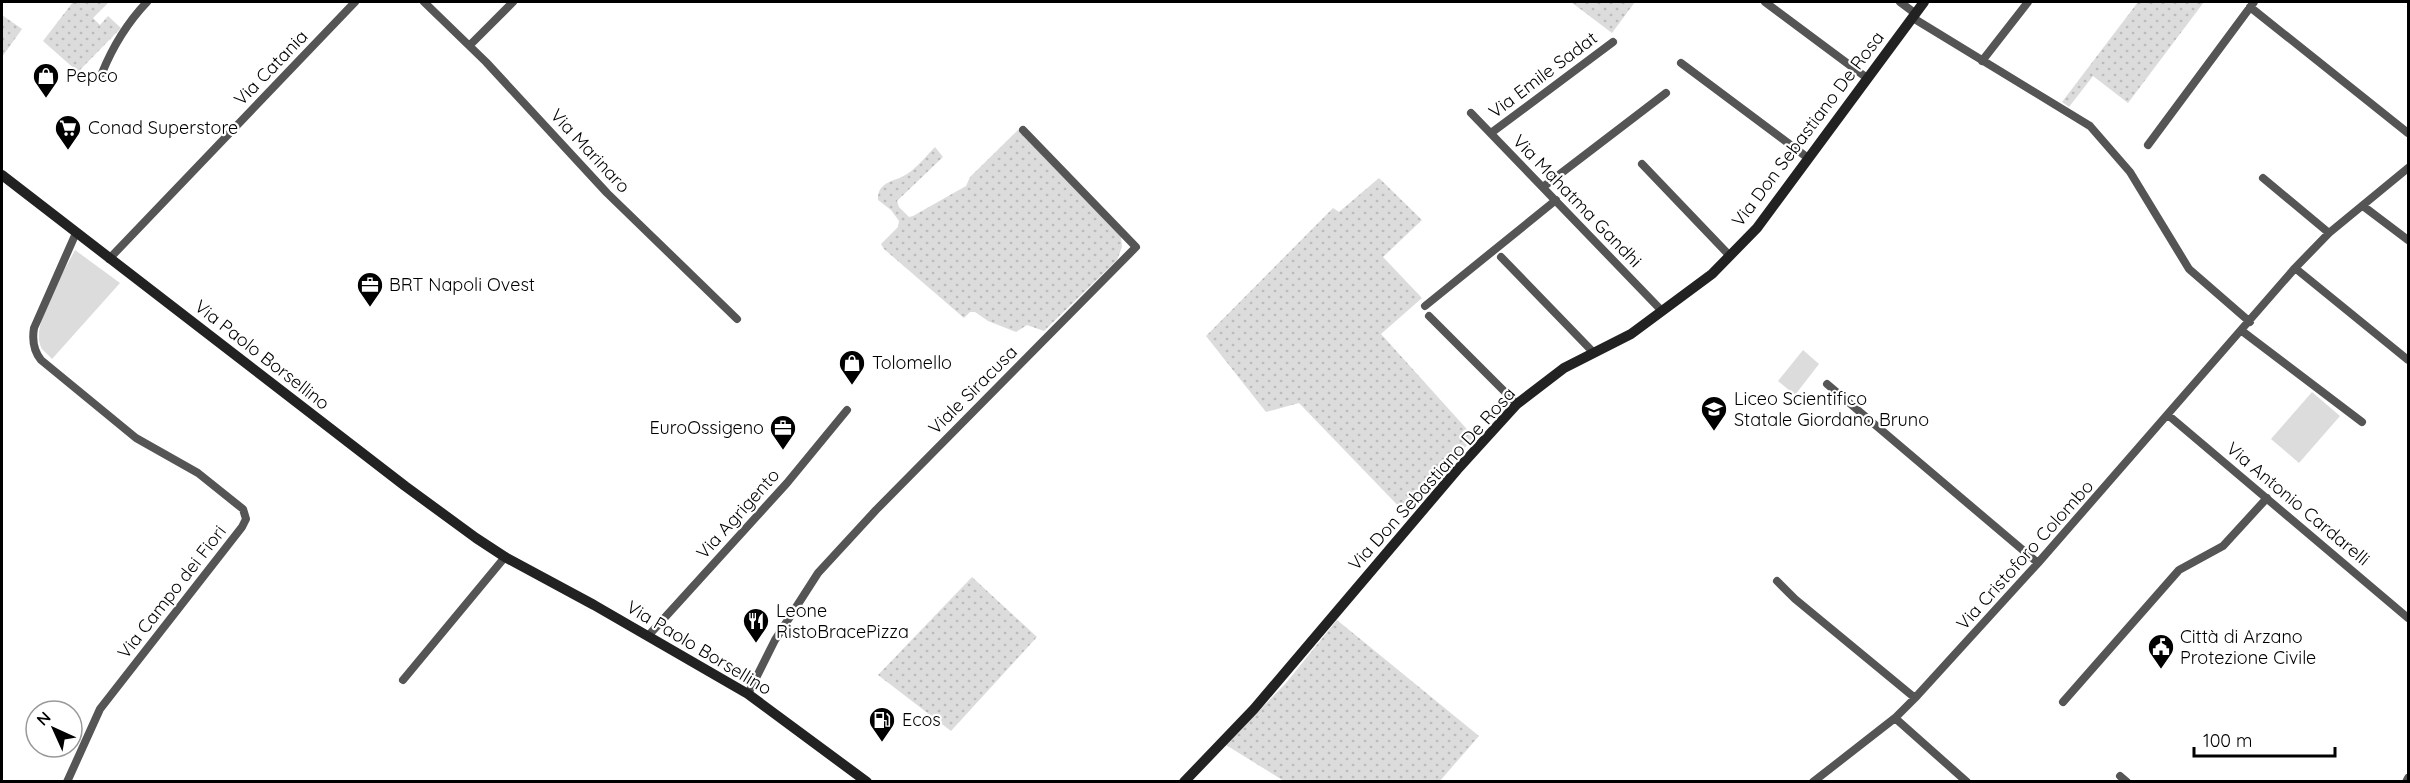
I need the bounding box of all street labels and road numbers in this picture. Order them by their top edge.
street label: Via Catania [229,25,312,110]
street label: Via Emile Sadat [1484,26,1602,123]
street label: Via Don Sebastiano De Rosa [1726,26,1889,231]
street label: Via Marinaro [545,104,635,198]
street label: Via Mahatma Gandhi [1508,129,1647,272]
street label: Via Paolo Borsellino [190,295,335,415]
street label: Viale Siracusa [923,340,1022,439]
street label: Via Don Sebastiano De Rosa [1343,382,1520,575]
street label: Via Antonio Cardarelli [2222,437,2375,570]
street label: Via Agrigento [691,464,784,564]
street label: Via Cristoforo Colombo [1951,475,2098,635]
street label: Via Campo dei Fiori [112,520,231,663]
street label: Via Paolo Borsellino [622,595,776,700]

